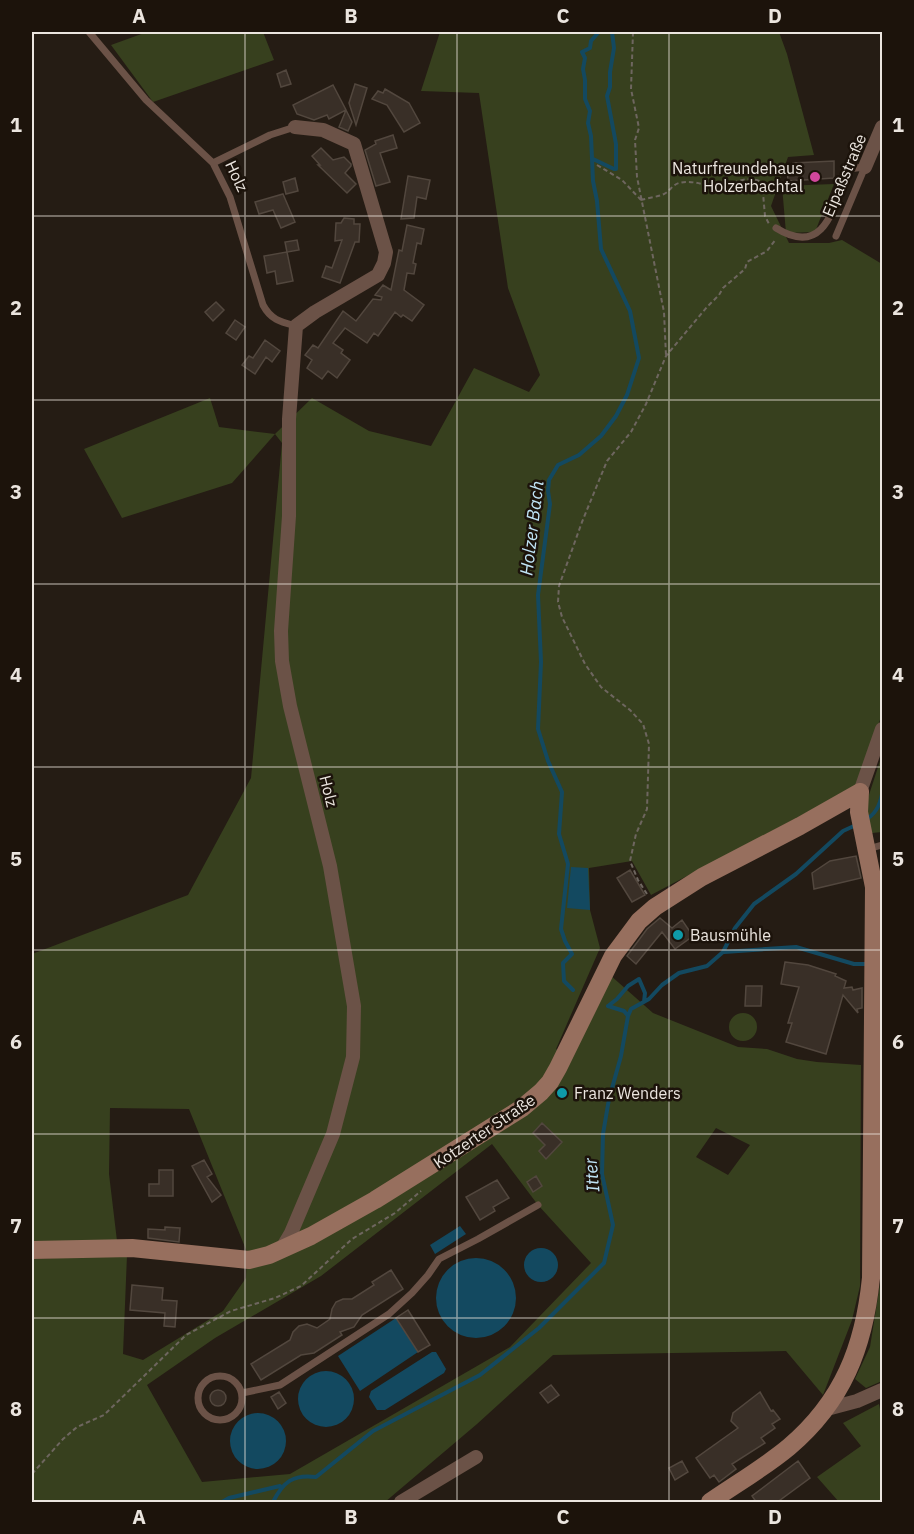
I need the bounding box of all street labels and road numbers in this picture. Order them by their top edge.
street label: Eipaßstraße [818,130,870,219]
street label: Holz [221,157,253,195]
street label: Holz [315,773,343,809]
street label: Kotzerter Straße [429,1089,539,1172]

